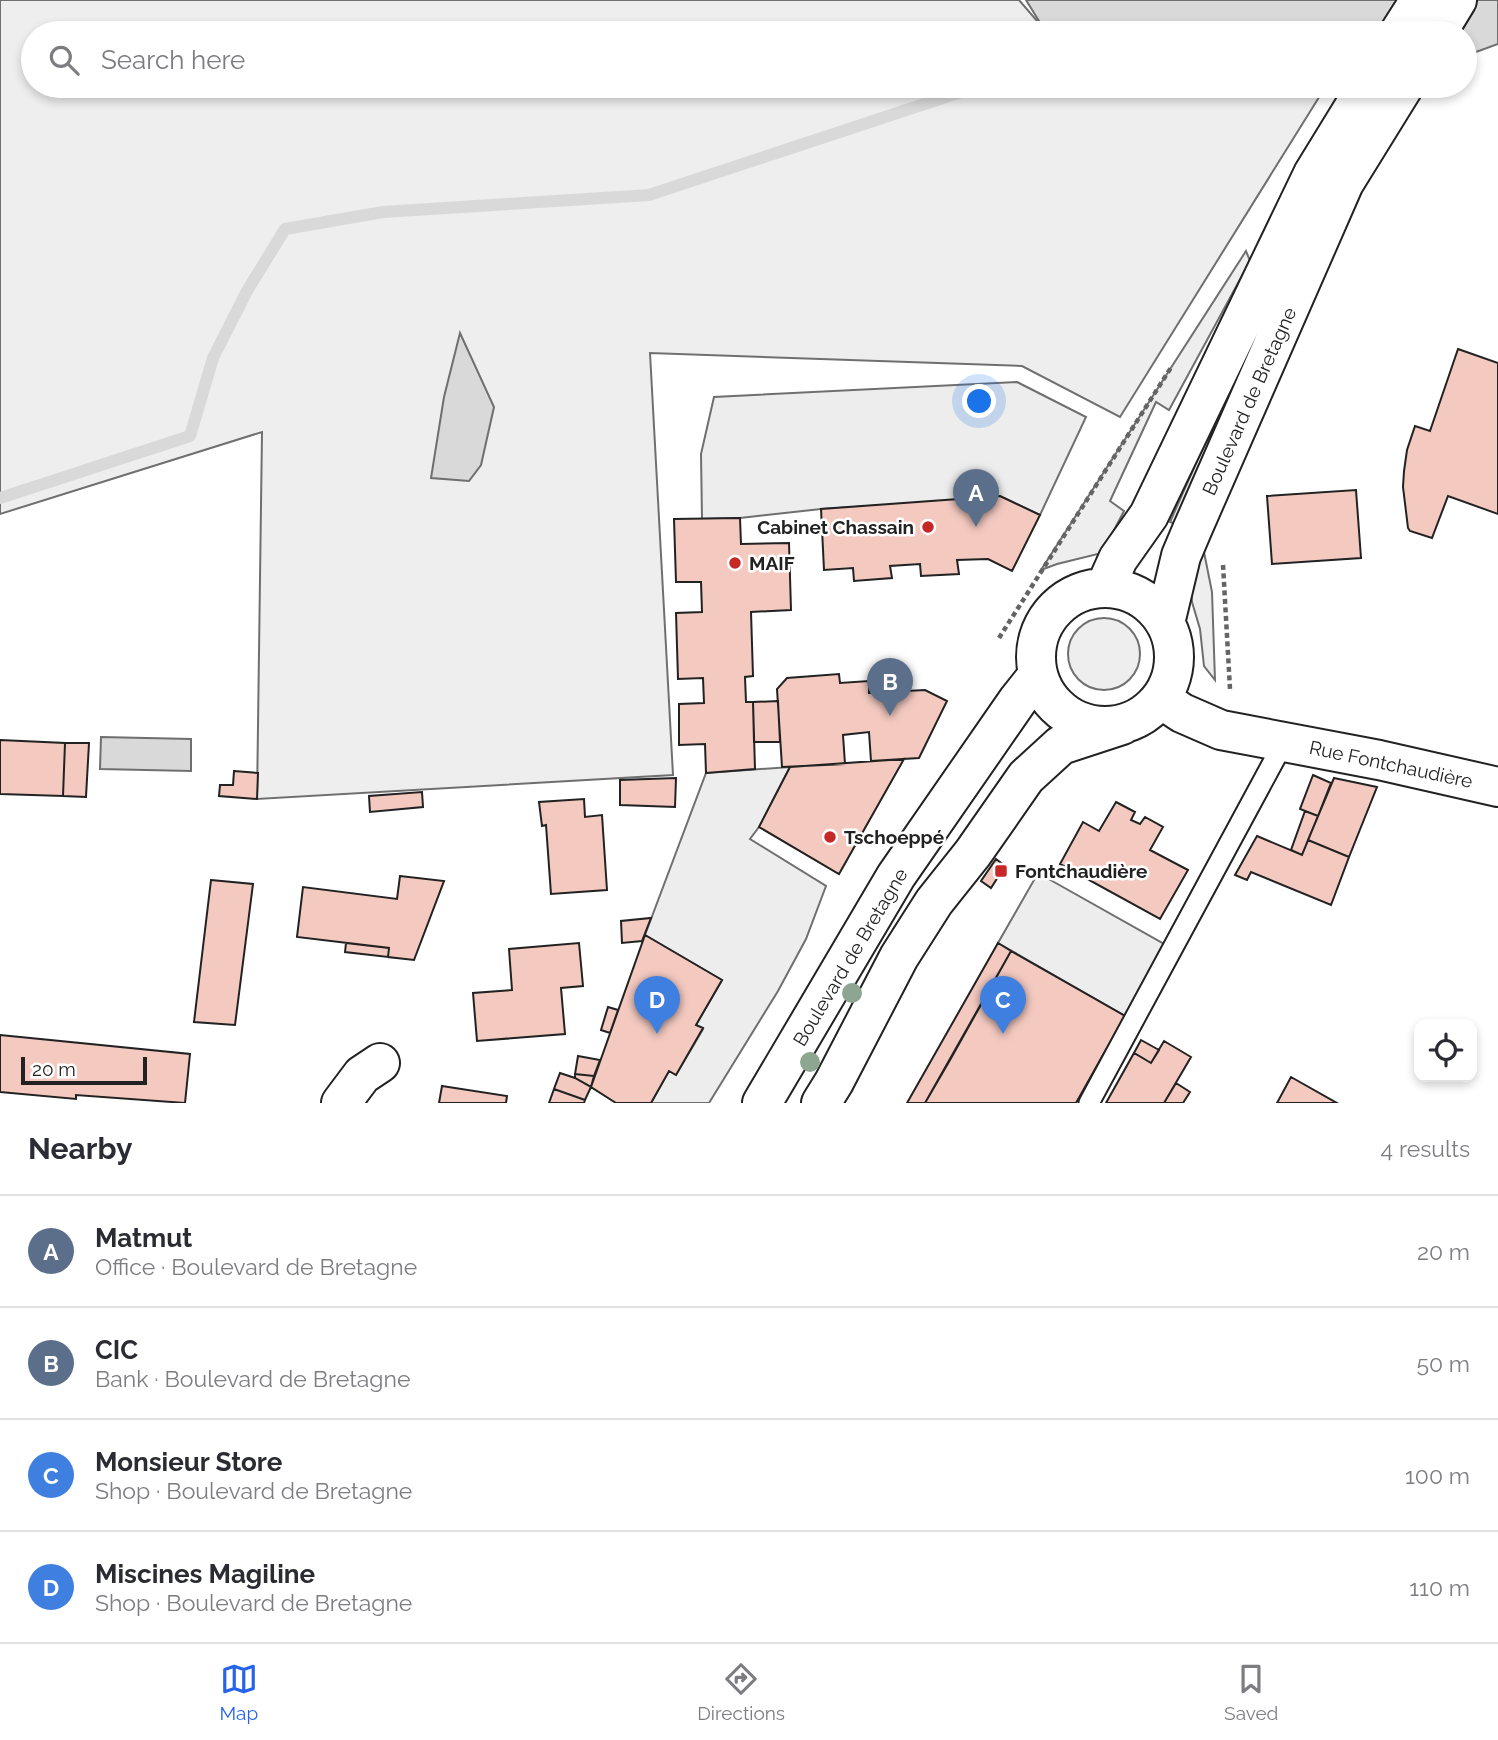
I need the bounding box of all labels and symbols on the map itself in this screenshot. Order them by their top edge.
street label: Boulevard de Bretagne [1198,304,1300,498]
your location [962,384,996,418]
pin: A [953,469,999,527]
place label: Cabinet Chassain [757,516,914,538]
marker: Cabinet Chassain [920,519,936,535]
place label: MAIF [749,552,795,574]
marker: MAIF [727,555,743,571]
pin: B [867,658,913,716]
street label: Rue Fontchaudière [1307,736,1475,792]
place label: Tschoeppé [844,826,944,848]
marker: Tschoeppé [822,829,838,845]
place label: Fontchaudière [1015,860,1147,882]
marker: Fontchaudière [993,863,1009,879]
street label: Boulevard de Bretagne [788,864,912,1050]
pin: D [634,976,680,1034]
pin: C [980,976,1026,1034]
scale bar [21,1054,147,1086]

